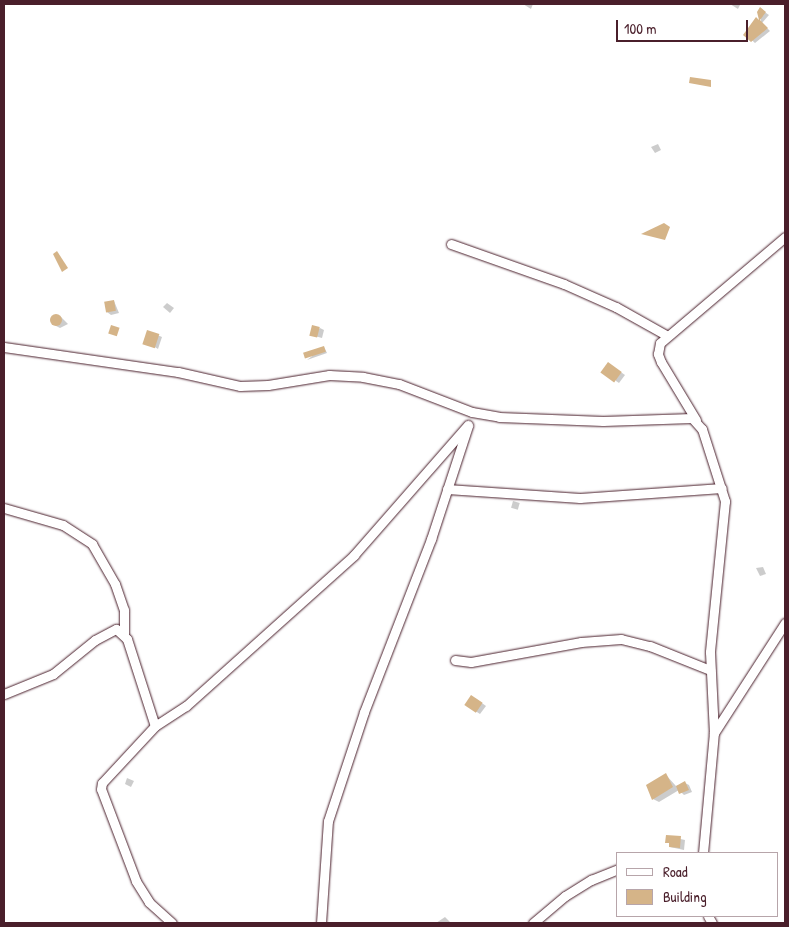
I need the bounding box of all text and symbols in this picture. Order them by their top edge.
scale bar [619,10,752,42]
text: 100 m [624,18,657,39]
legend [616,852,779,917]
text: Road [663,861,688,882]
text: Building [663,886,707,907]

